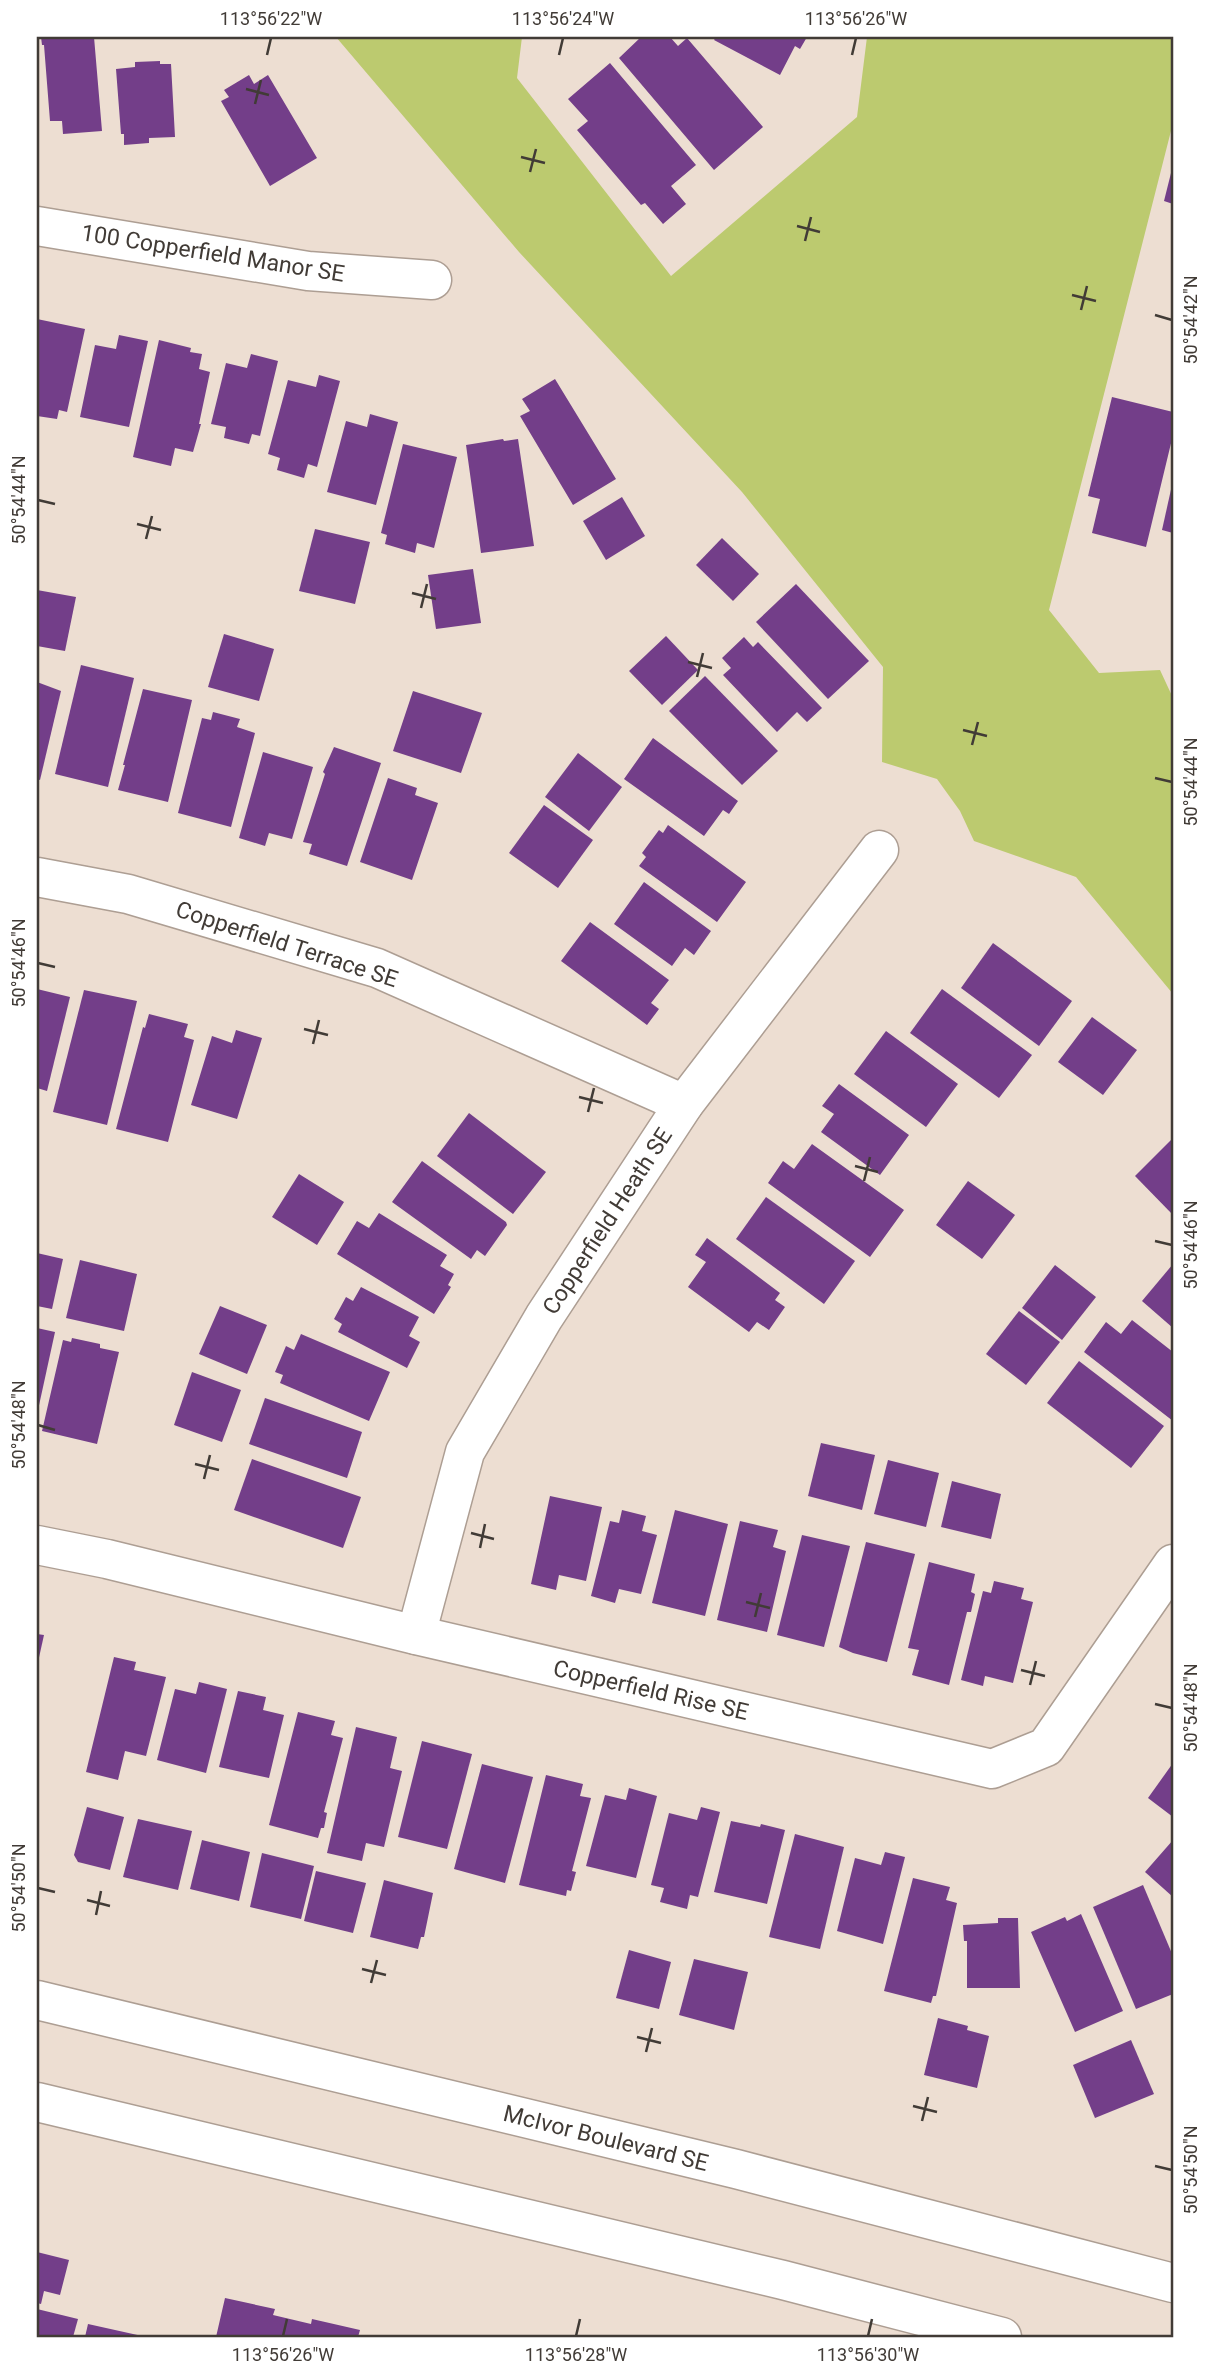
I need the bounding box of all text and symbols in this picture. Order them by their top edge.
text: 113°56'22"W [220,8,322,29]
text: 113°56'24"W [512,8,614,29]
text: 113°56'26"W [805,8,907,29]
street label: 100 Copperfield Manor SE [79,219,347,288]
text: 50°54'42"N [1180,275,1201,365]
text: 50°54'44"N [8,455,29,545]
text: 50°54'44"N [1180,737,1201,827]
street label: Copperfield Terrace SE [172,896,401,993]
text: 50°54'46"N [8,918,29,1008]
street label: Copperfield Heath SE [537,1123,678,1320]
text: 50°54'46"N [1180,1200,1201,1290]
text: 50°54'48"N [8,1380,29,1470]
street label: Copperfield Rise SE [551,1655,751,1726]
text: 50°54'48"N [1180,1663,1201,1753]
text: 50°54'50"N [8,1843,29,1933]
street label: McIvor Boulevard SE [501,2100,711,2177]
text: 50°54'50"N [1180,2125,1201,2215]
text: 113°56'26"W [232,2344,334,2365]
text: 113°56'28"W [525,2344,627,2365]
text: 113°56'30"W [817,2344,919,2365]

